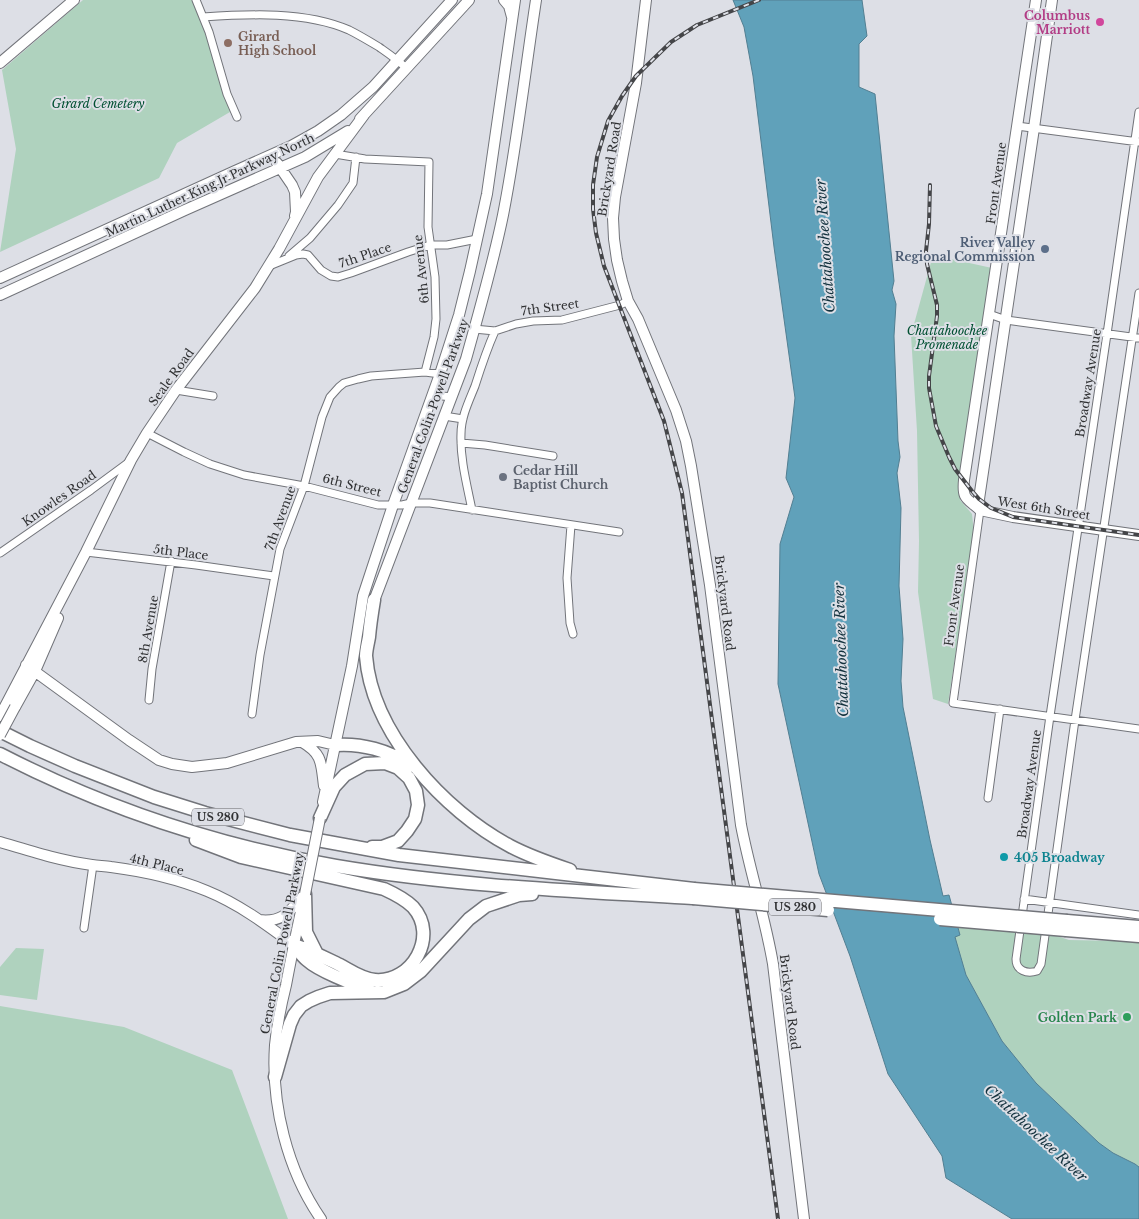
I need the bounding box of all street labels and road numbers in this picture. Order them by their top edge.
street label: Brickyard Road [594,120,624,218]
street label: Martin Luther King Jr Parkway North [103,130,317,240]
street label: Front Avenue [983,141,1009,225]
street label: 6th Avenue [410,234,432,304]
street label: 7th Place [337,239,393,271]
street label: 7th Street [520,295,580,318]
street label: General Colin Powell Parkway [394,316,472,496]
street label: Broadway Avenue [1072,327,1104,438]
street label: Seale Road [145,345,197,409]
street label: Knowles Road [19,467,99,529]
street label: 6th Street [321,470,383,500]
street label: 7th Avenue [261,484,299,552]
street label: West 6th Street [996,493,1092,523]
street label: 5th Place [153,541,209,563]
street label: Brickyard Road [712,554,738,652]
street label: Front Avenue [941,563,967,647]
street label: 8th Avenue [135,594,161,664]
street label: Broadway Avenue [1014,728,1044,839]
road number: US 280 [192,809,244,826]
street label: 4th Place [128,850,186,878]
street label: General Colin Powell Parkway [257,850,307,1035]
road number: US 280 [769,899,821,916]
street label: Brickyard Road [777,953,803,1051]

